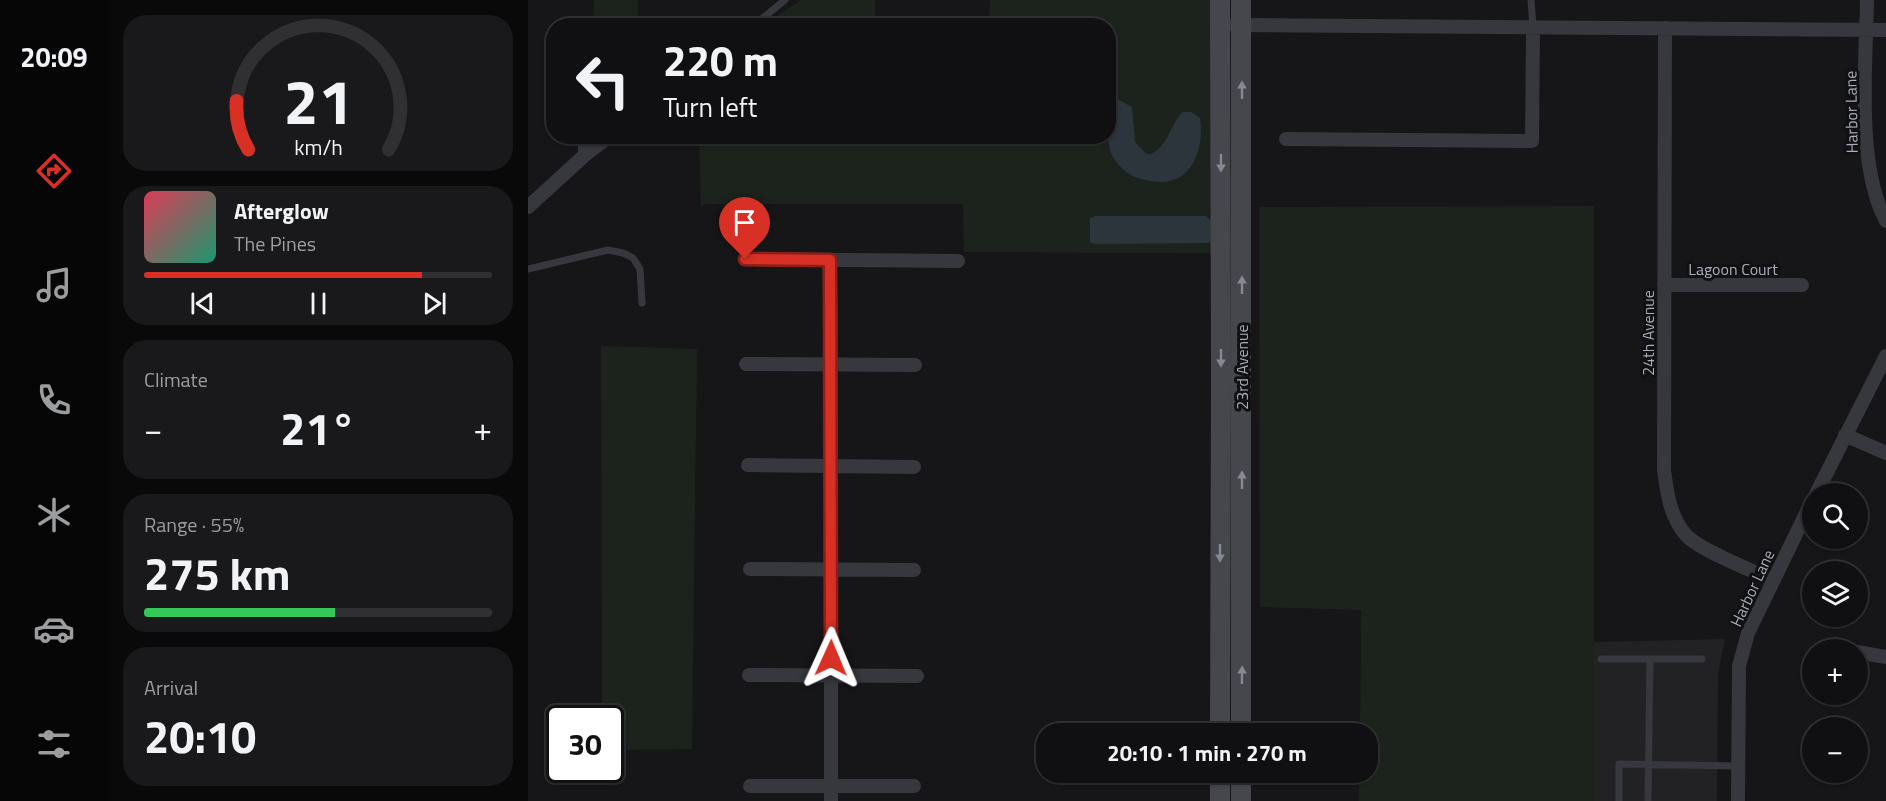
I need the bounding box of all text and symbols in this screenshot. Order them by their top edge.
text: 220 m [663,28,778,92]
text: 20:09 [20,36,88,77]
icon: left [564,42,642,120]
text: 21 [283,53,353,148]
street label: Harbor Lane [1838,70,1864,154]
one-way arrow [1238,81,1247,100]
text: Turn left [663,86,757,127]
text: km/h [294,131,342,163]
icon: directions [33,150,75,192]
one-way arrow [1216,154,1226,173]
text: Afterglow [234,194,329,228]
pin [719,197,770,259]
icon: arrive [728,206,761,239]
text: The Pines [234,228,316,259]
street label: Lagoon Court [1688,257,1778,281]
icon: music [33,264,75,306]
one-way arrow [1237,276,1247,295]
icon: previous [186,287,219,320]
icon: pause [302,287,335,320]
icon: next [418,287,451,320]
street label: 24th Avenue [1636,290,1660,376]
street label: 23rd Avenue [1230,324,1254,410]
one-way arrow [1216,349,1226,368]
text: Climate [144,364,208,395]
icon: phone [33,379,75,421]
text: 21° [280,394,356,462]
text: − [144,404,162,454]
text: + [474,404,492,454]
one-way arrow [1237,471,1247,490]
map controls [1802,483,1868,783]
button: search [1802,483,1868,549]
icon: climate [33,494,75,536]
text: Range · 55% [144,509,244,540]
text: 275 km [144,539,290,607]
one-way arrow [1215,544,1225,563]
street label: Harbor Lane [1724,545,1780,631]
button: layers [1802,561,1868,627]
icon: car [33,608,75,650]
position arrow [799,626,863,690]
button: + [1802,639,1868,705]
one-way arrow [1237,666,1247,685]
text: Arrival [144,672,198,703]
text: 20:10 [144,702,256,770]
speed limit sign: 30 [546,705,624,783]
button: − [1802,717,1868,783]
icon: filters [33,723,75,765]
text: 20:10 · 1 min · 270 m [1107,736,1307,770]

